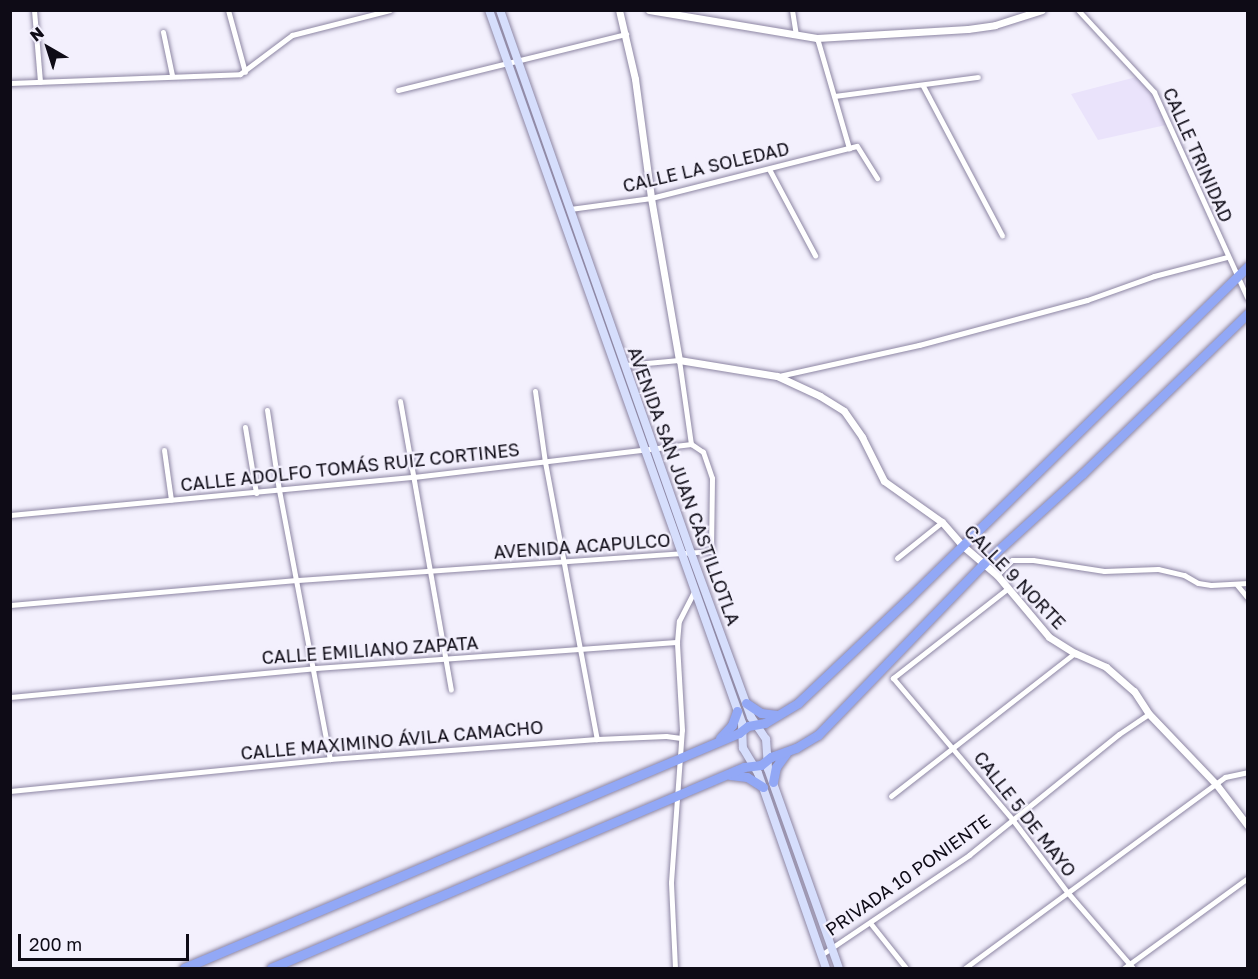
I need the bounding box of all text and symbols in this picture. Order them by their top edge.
north arrow [18,18,78,78]
text: N [26,22,48,46]
street label: CALLE TRINIDAD [1159,84,1237,226]
street label: CALLE LA SOLEDAD [621,137,791,197]
street label: AVENIDA SAN JUAN CASTILLOTLA [623,344,745,628]
street label: CALLE ADOLFO TOMÁS RUIZ CORTINES [179,438,521,496]
street label: CALLE 9 NORTE [960,520,1070,634]
street label: AVENIDA ACAPULCO [493,529,671,563]
street label: CALLE EMILIANO ZAPATA [261,632,479,668]
street label: CALLE MAXIMINO ÁVILA CAMACHO [240,716,544,764]
street label: CALLE 5 DE MAYO [969,747,1081,881]
street label: PRIVADA 10 PONIENTE [821,810,995,940]
scale bar [21,922,192,960]
text: 200 m [29,933,82,955]

